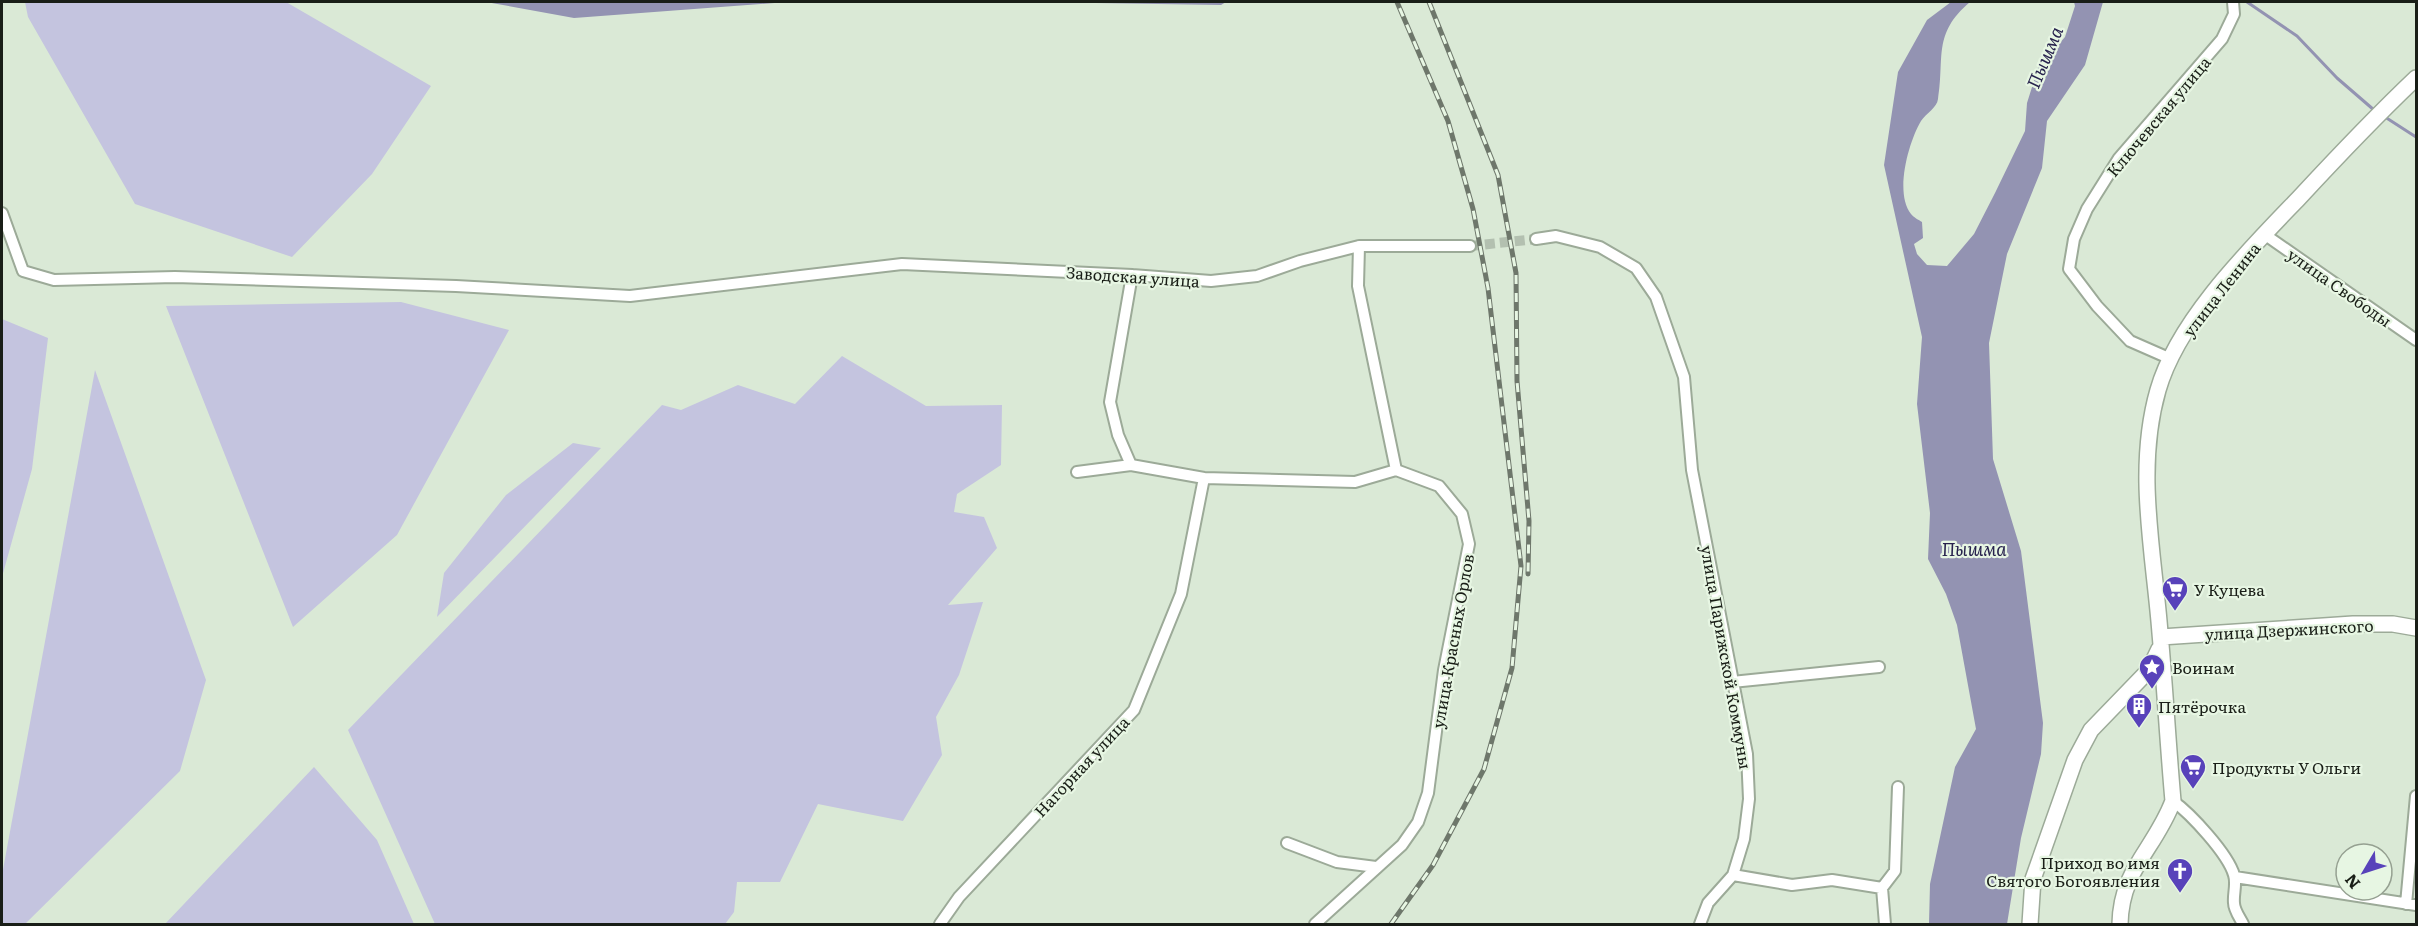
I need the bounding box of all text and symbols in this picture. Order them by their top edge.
water label: Пышма [2019,21,2069,92]
street label: Ключевская улица [2100,50,2216,182]
street label: улица Ленина [2176,236,2266,341]
street label: улица Свободы [2283,242,2397,332]
street label: Заводская улица [1065,259,1201,293]
water label: Пышма [1941,535,2007,562]
street label: улица Парижской Коммуны [1695,543,1759,771]
street label: улица Красных Орлов [1425,552,1479,730]
supermarket icon: У Куцева [2160,574,2190,612]
place label: У Куцева [2194,577,2265,601]
street label: улица Дзержинского [2204,613,2374,645]
place icon: Воинам [2137,652,2167,690]
place label: Воинам [2172,655,2235,679]
building icon: Пятёрочка [2124,691,2154,729]
place label: Пятёрочка [2158,694,2246,718]
street label: Нагорная улица [1028,710,1135,822]
supermarket icon: Продукты У Ольги [2178,752,2208,790]
place label: Продукты У Ольги [2212,755,2361,779]
north arrow [2334,842,2394,902]
place label: Приход во имя Святого Богоявления [1986,850,2160,892]
church icon: Приход во имя Святого Богоявления [2165,856,2195,894]
text: N [2338,869,2365,895]

